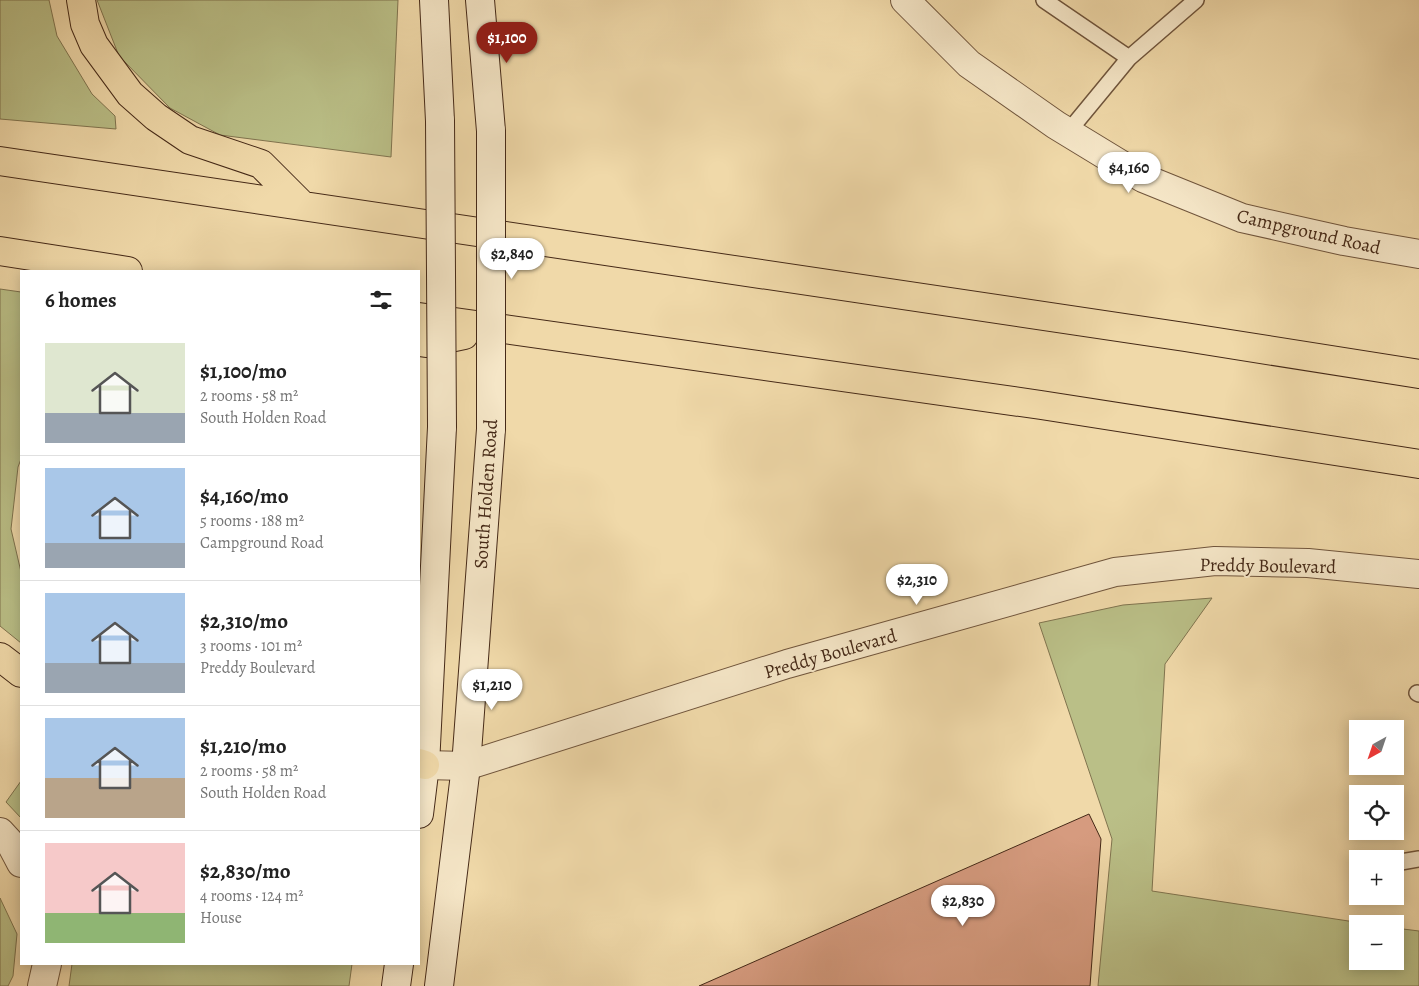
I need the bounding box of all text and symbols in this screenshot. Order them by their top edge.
pin: $1,100 [466,22,548,64]
text: $1,100 [487,27,527,49]
pin: $4,160 [1088,152,1170,194]
text: $4,160 [1109,157,1149,179]
street label: Campground Road [1234,203,1384,261]
pin: $2,840 [471,238,553,280]
text: $2,840 [491,243,533,265]
text: 6 homes [45,286,117,314]
icon: filters [367,286,395,314]
text: $1,100/mo [200,357,287,385]
icon: home [85,363,145,423]
text: 2 rooms · 58 m² [200,385,298,407]
text: South Holden Road [200,407,326,429]
street label: South Holden Road [468,418,504,570]
text: $4,160/mo [200,482,289,510]
icon: home [85,488,145,548]
text: 5 rooms · 188 m² [200,510,304,532]
text: Campground Road [200,532,324,554]
street label: Preddy Boulevard [1199,552,1337,580]
pin: $2,310 [876,564,958,606]
text: $2,310 [897,569,937,591]
text: $2,310/mo [200,607,288,635]
icon: home [85,613,145,673]
street label: Preddy Boulevard [761,622,900,685]
text: 3 rooms · 101 m² [200,635,302,657]
text: Preddy Boulevard [200,657,315,679]
pin: $1,210 [451,668,533,711]
text: $1,210 [473,674,512,696]
north arrow [1349,720,1404,775]
map controls [1349,720,1404,970]
text: $1,210/mo [200,732,287,760]
icon: home [85,738,145,798]
text: 2 rooms · 58 m² [200,760,298,782]
text: South Holden Road [200,782,326,804]
button: locate [1349,785,1404,840]
button: + [1349,850,1404,905]
text: $2,830/mo [200,857,291,885]
icon: home [85,863,145,923]
pin: $2,830 [922,884,1004,927]
text: 4 rooms · 124 m² [200,885,304,907]
text: $2,830 [942,890,984,912]
text: House [200,907,242,929]
button: − [1349,915,1404,970]

